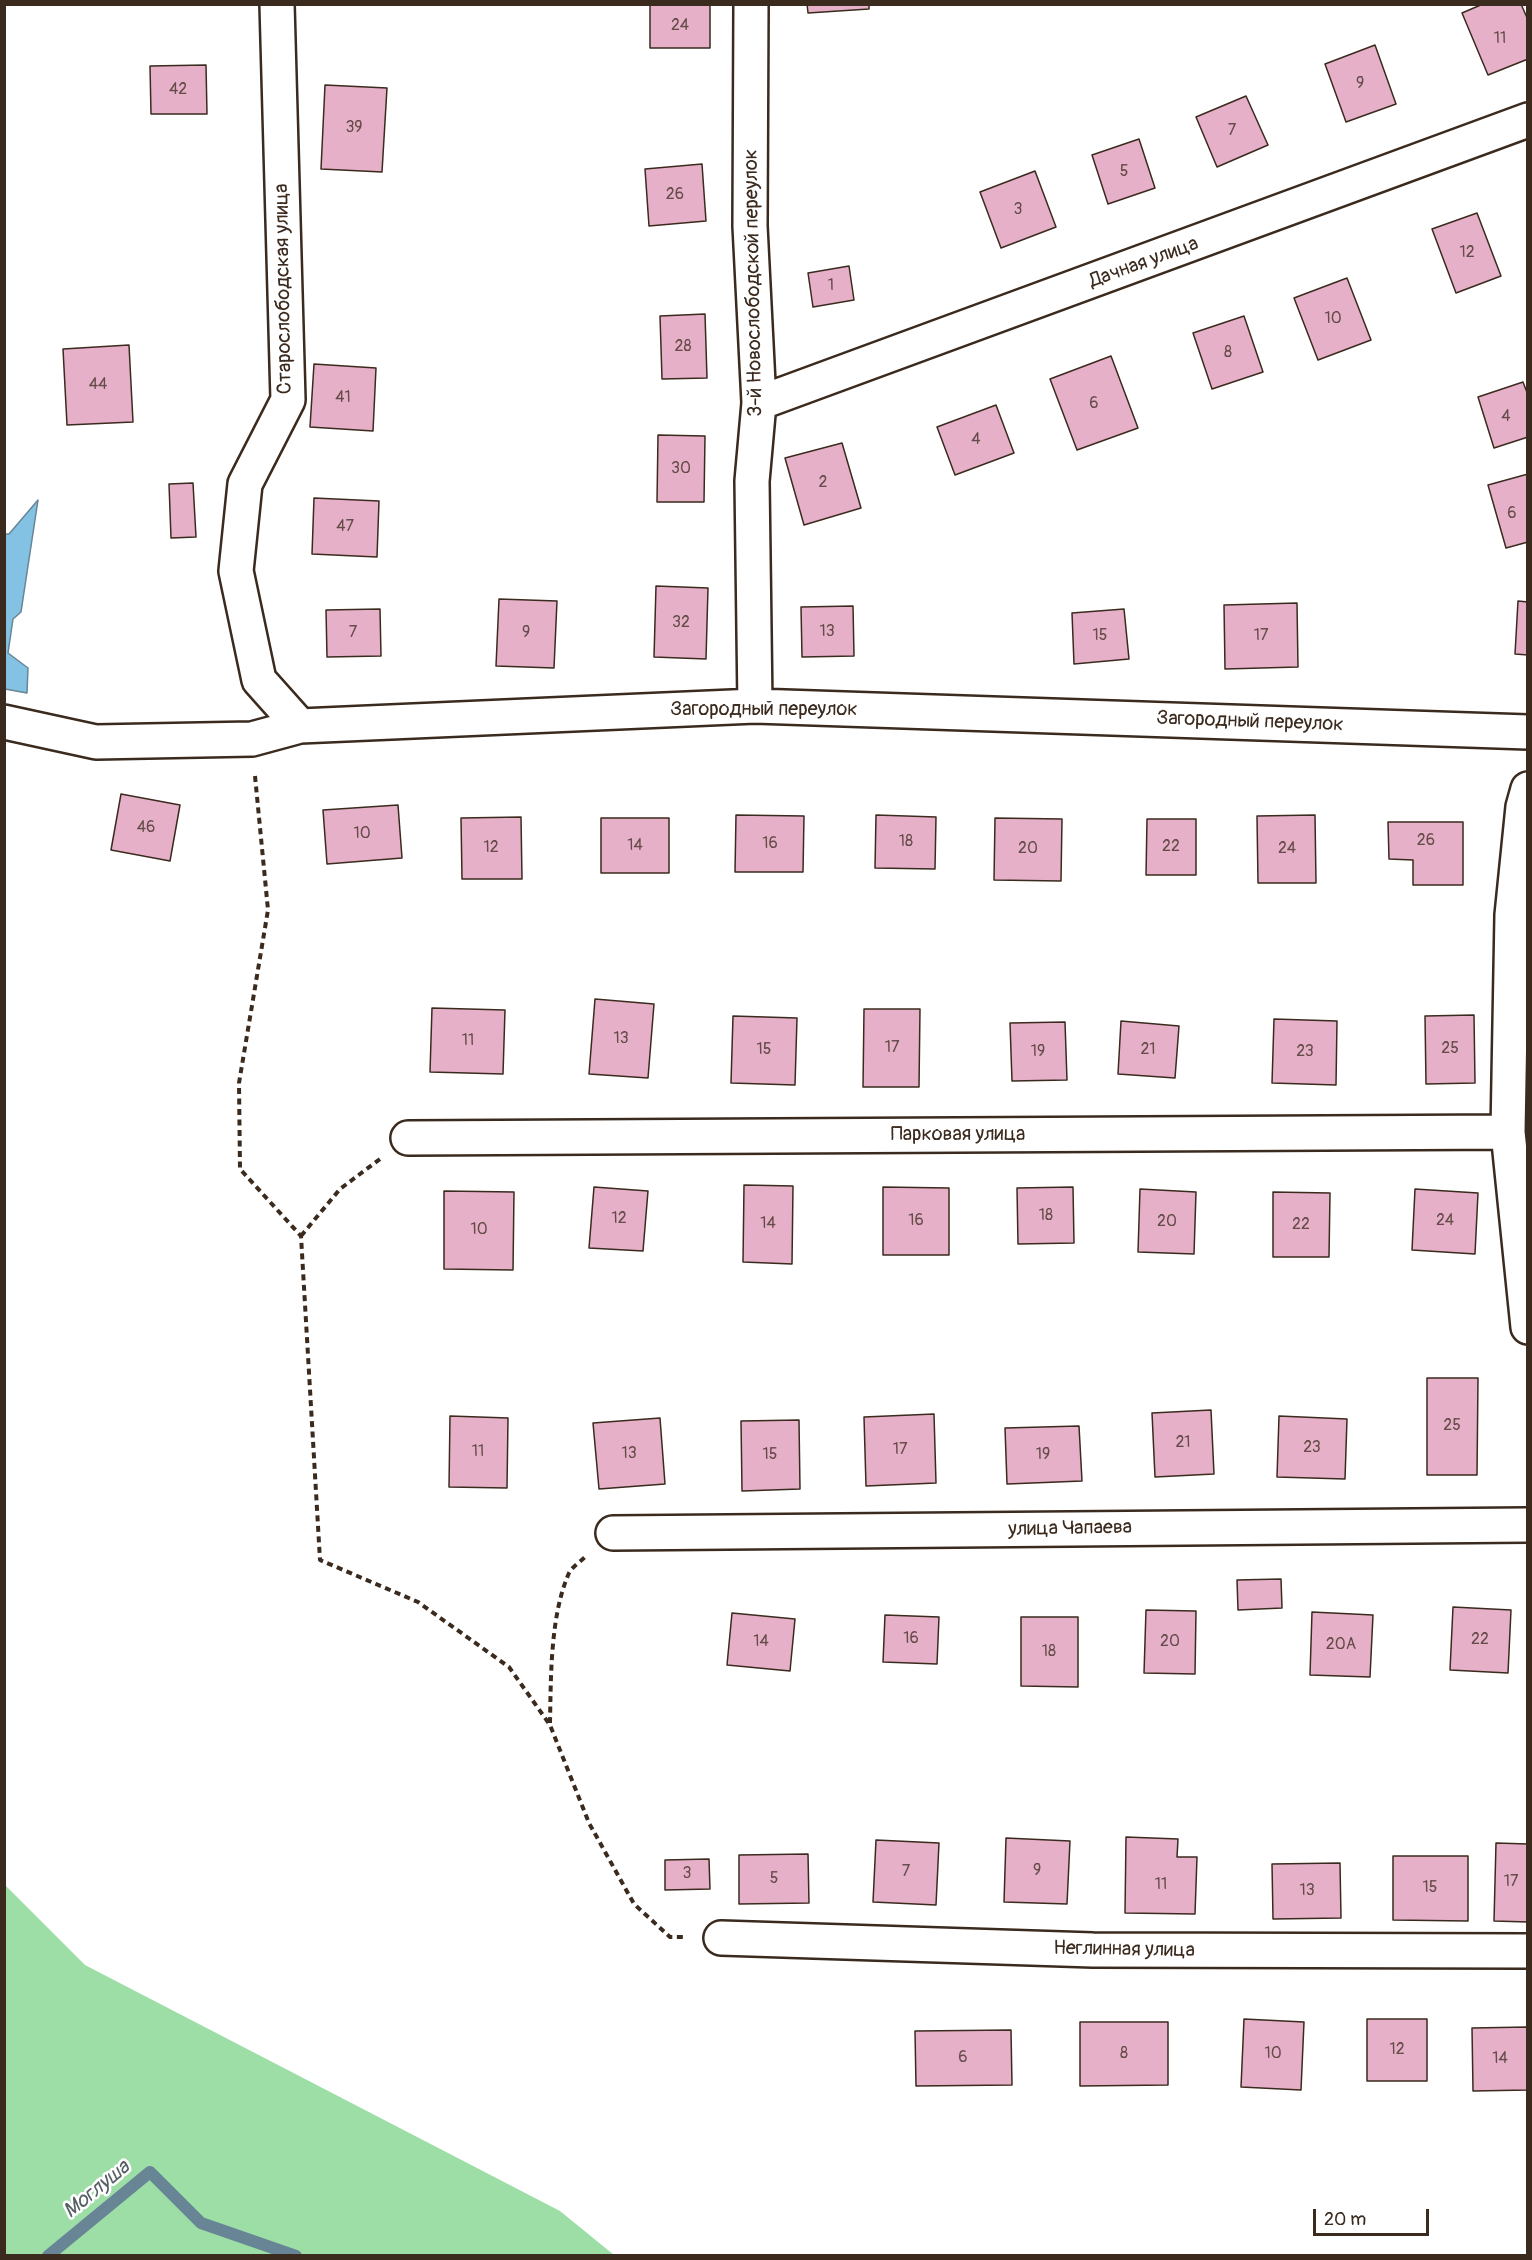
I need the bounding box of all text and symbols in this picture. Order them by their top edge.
house number: 24 [671,16,689,36]
house number: 11 [1494,29,1506,49]
house number: 9 [1356,74,1364,94]
house number: 42 [169,80,187,100]
house number: 39 [345,118,363,138]
house number: 7 [1228,121,1236,141]
street label: 3-й Новослободской переулок [740,149,768,417]
house number: 5 [1120,162,1128,182]
street label: Старослободская улица [270,183,298,395]
house number: 26 [666,185,684,205]
house number: 3 [1014,200,1022,220]
street label: Дачная улица [1086,232,1202,294]
house number: 12 [1459,243,1475,263]
house number: 1 [828,276,834,296]
house number: 10 [1324,309,1342,329]
house number: 28 [674,337,692,357]
house number: 8 [1224,343,1232,363]
house number: 44 [89,375,107,395]
house number: 41 [335,388,351,408]
house number: 6 [1089,394,1099,414]
house number: 4 [1501,407,1511,427]
house number: 4 [971,430,981,450]
house number: 30 [671,459,691,479]
house number: 2 [819,473,827,493]
house number: 6 [1507,504,1517,524]
house number: 47 [336,517,354,537]
house number: 32 [672,613,690,633]
house number: 13 [819,622,835,642]
house number: 7 [349,623,357,643]
house number: 9 [522,623,530,643]
house number: 15 [1093,626,1107,646]
house number: 17 [1254,626,1268,646]
street label: Загородный переулок [670,698,858,722]
street label: Загородный переулок [1156,707,1344,737]
house number: 46 [137,818,155,838]
house number: 10 [353,824,371,844]
house number: 26 [1417,831,1435,851]
house number: 18 [899,832,913,852]
house number: 16 [762,834,778,854]
house number: 14 [627,836,643,856]
house number: 22 [1162,837,1180,857]
house number: 12 [483,838,499,858]
house number: 20 [1018,839,1038,859]
house number: 24 [1278,839,1296,859]
house number: 13 [613,1029,629,1049]
house number: 11 [462,1031,474,1051]
house number: 17 [885,1038,899,1058]
house number: 25 [1441,1039,1459,1059]
house number: 15 [757,1040,771,1060]
house number: 21 [1140,1040,1156,1060]
house number: 19 [1031,1042,1045,1062]
house number: 23 [1296,1042,1314,1062]
street label: Парковая улица [891,1123,1025,1147]
house number: 18 [1039,1206,1053,1226]
house number: 12 [611,1209,627,1229]
house number: 16 [908,1211,924,1231]
house number: 24 [1436,1211,1454,1231]
house number: 20 [1157,1212,1177,1232]
house number: 14 [760,1214,776,1234]
house number: 22 [1292,1215,1310,1235]
house number: 10 [470,1220,488,1240]
house number: 25 [1443,1416,1461,1436]
house number: 21 [1175,1433,1191,1453]
house number: 23 [1303,1438,1321,1458]
house number: 17 [893,1440,907,1460]
house number: 11 [472,1442,484,1462]
house number: 13 [621,1444,637,1464]
house number: 15 [763,1445,777,1465]
house number: 19 [1036,1445,1050,1465]
street label: улица Чапаева [1008,1516,1132,1542]
house number: 16 [903,1629,919,1649]
house number: 22 [1471,1630,1489,1650]
house number: 14 [753,1632,769,1652]
house number: 20 [1160,1632,1180,1652]
house number: 20А [1326,1635,1356,1655]
house number: 18 [1042,1642,1056,1662]
house number: 9 [1033,1861,1041,1881]
house number: 7 [902,1862,910,1882]
house number: 3 [683,1864,691,1884]
house number: 5 [770,1869,778,1889]
house number: 17 [1504,1872,1518,1892]
house number: 11 [1155,1875,1167,1895]
house number: 15 [1423,1878,1437,1898]
house number: 13 [1299,1881,1315,1901]
street label: Неглинная улица [1053,1937,1195,1963]
house number: 12 [1389,2040,1405,2060]
house number: 8 [1120,2044,1128,2064]
house number: 10 [1264,2044,1282,2064]
house number: 6 [958,2048,968,2068]
house number: 14 [1492,2049,1508,2069]
water label: Моглуша [59,2156,135,2224]
scale bar [1316,2197,1432,2235]
text: 20 m [1324,2208,1366,2231]

